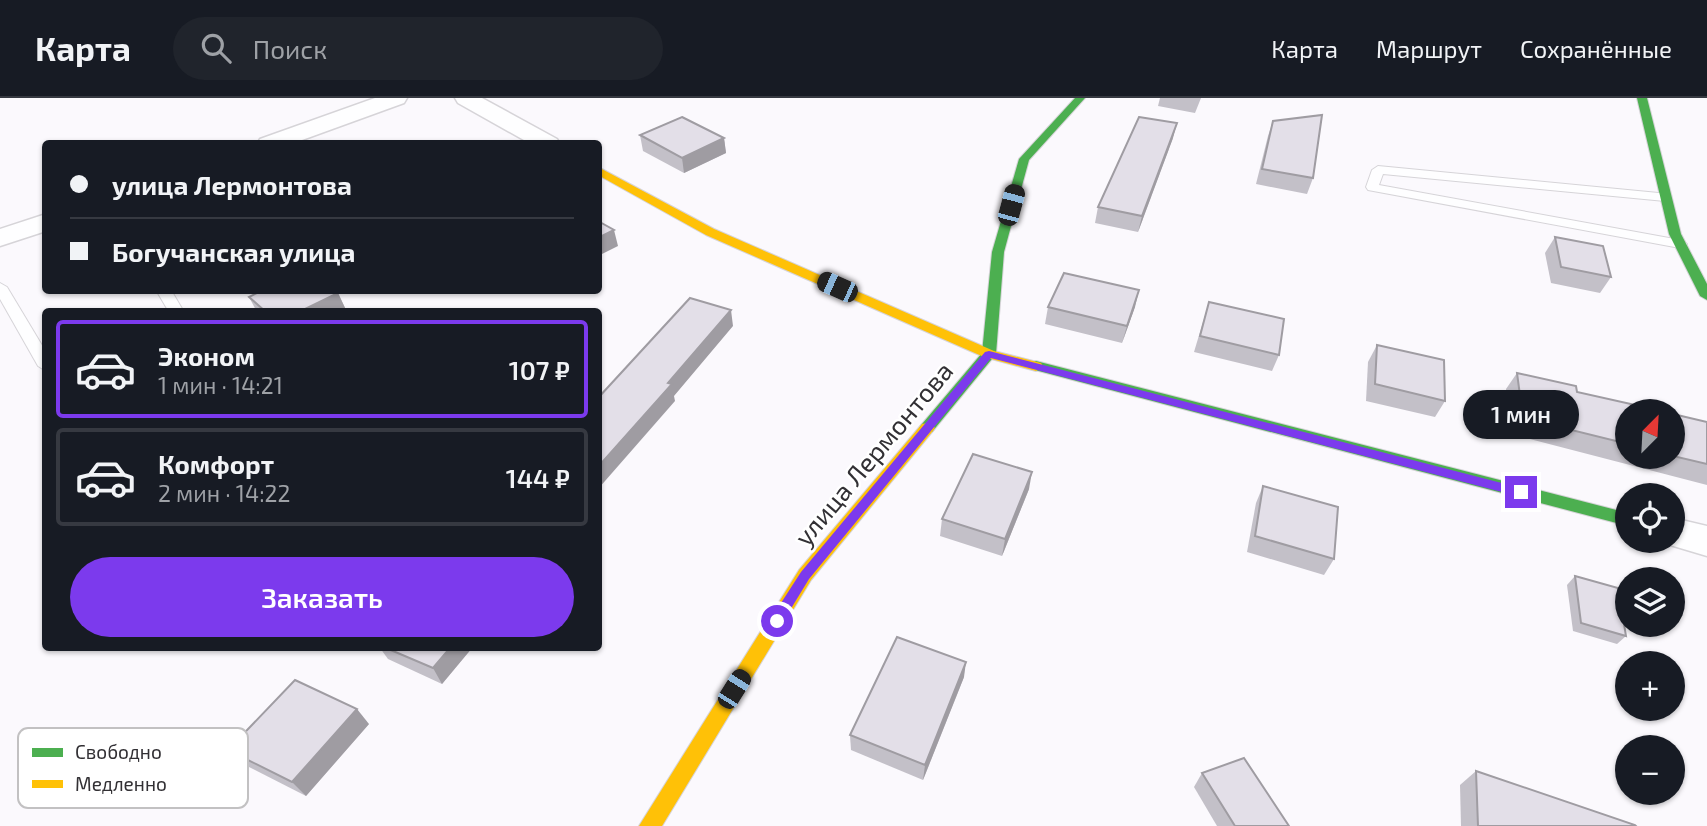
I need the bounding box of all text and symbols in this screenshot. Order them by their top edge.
search box [173,17,663,80]
text: Карта [35,28,131,68]
icon: search [197,29,235,67]
text: Поиск [253,33,327,64]
text: Карта [1271,34,1338,63]
text: Маршрут [1376,34,1482,63]
text: Сохранённые [1520,34,1672,63]
text: улица Лермонтова [112,169,352,200]
car [996,182,1027,228]
text: Богучанская улица [112,236,355,267]
car [814,269,861,305]
icon: car [74,338,137,401]
text: Эконом [158,340,255,371]
text: 107 ₽ [509,354,570,385]
street label: улица Лермонтова [787,355,959,552]
text: 1 мин · 14:21 [158,371,283,399]
callout: 1 мин [1463,390,1579,440]
north arrow [1615,399,1685,469]
map controls [1615,399,1685,805]
text: 1 мин [1491,400,1551,428]
icon: car [74,446,137,509]
text: Комфорт [158,448,274,479]
text: 144 ₽ [506,462,570,493]
route end [1505,476,1537,508]
text: 2 мин · 14:22 [158,479,290,507]
button: locate [1615,483,1685,553]
button: Заказать [70,557,574,637]
button: layers [1615,567,1685,637]
route start [761,605,793,637]
button: + [1615,651,1685,721]
car [714,666,755,712]
legend [18,728,248,808]
button: − [1615,735,1685,805]
text: Свободно [75,740,162,763]
text: Медленно [75,772,167,795]

